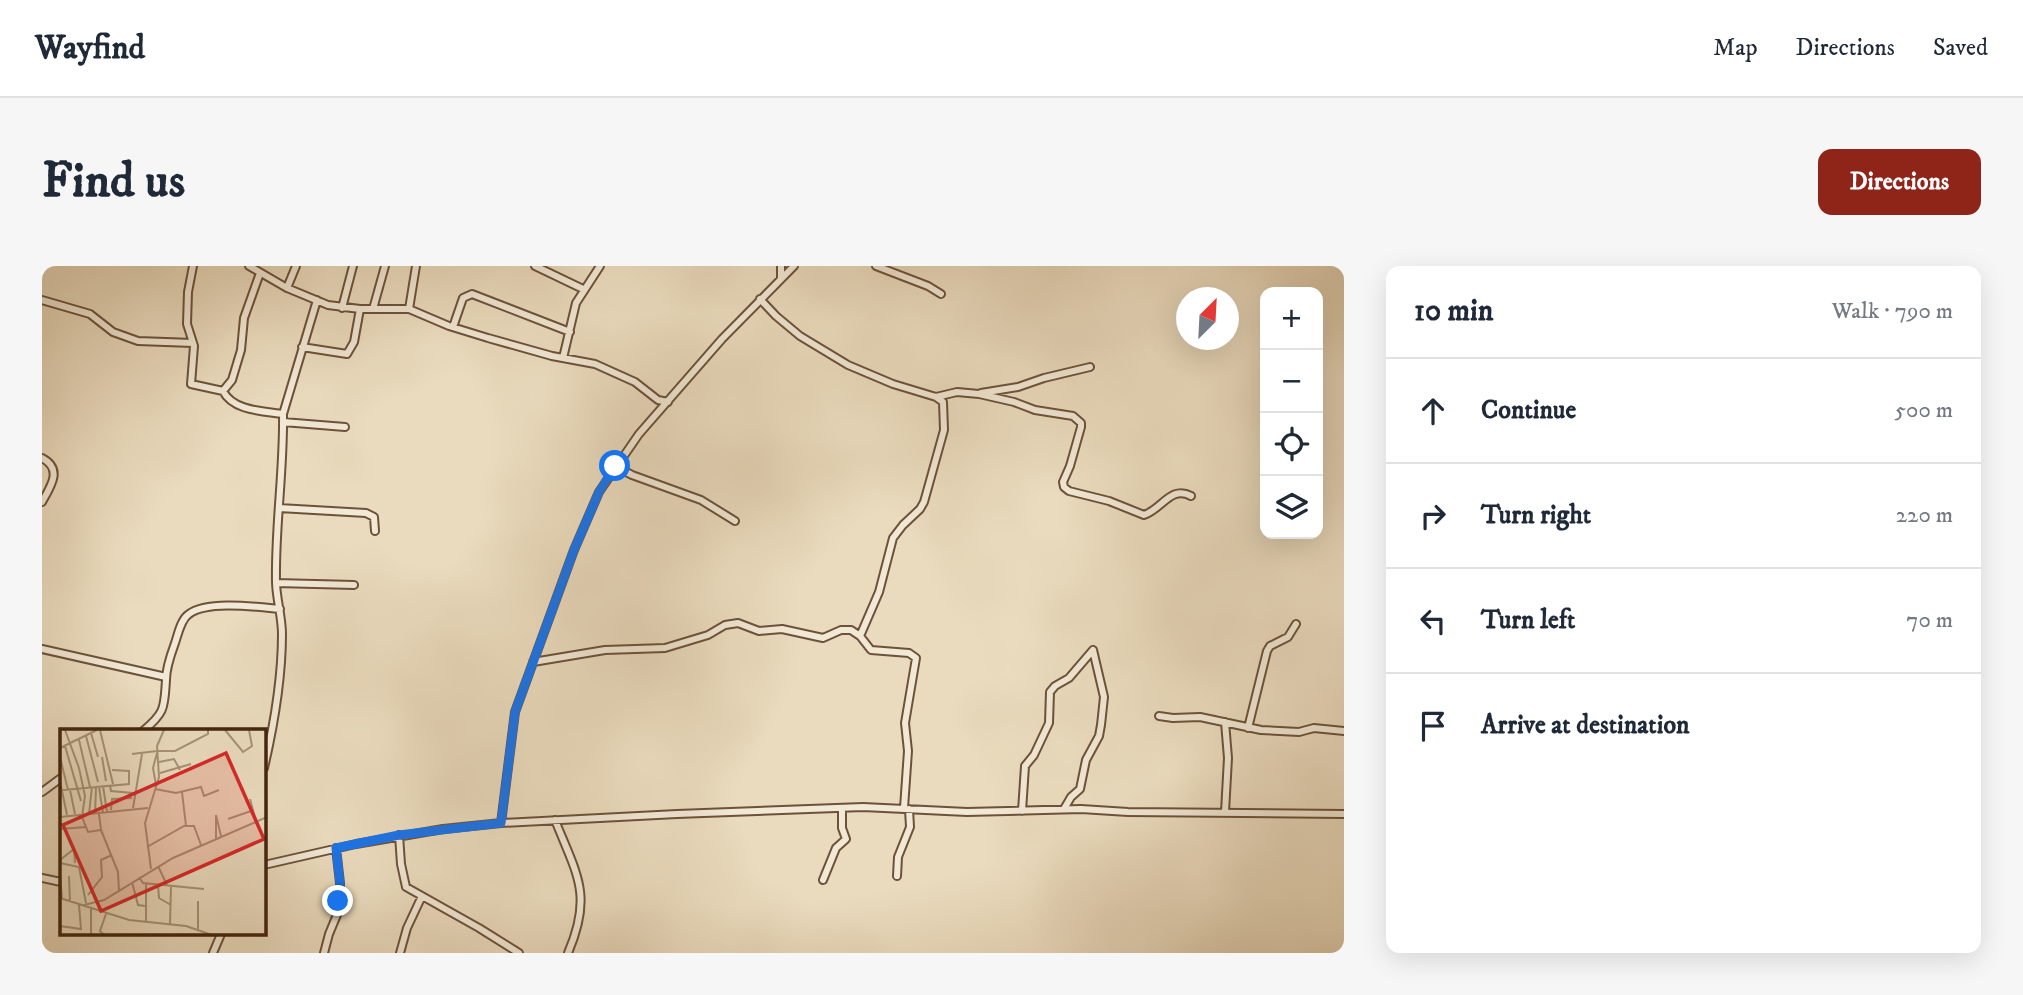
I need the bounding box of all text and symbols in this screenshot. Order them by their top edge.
text: Wayfind [35,28,145,69]
text: Map [1713,33,1758,63]
text: Directions [1796,33,1895,63]
text: Saved [1933,33,1988,63]
button: Directions [1818,149,1981,215]
text: Find us [42,151,185,213]
north arrow [1176,287,1239,350]
map controls [1260,287,1323,539]
button: + [1260,287,1323,350]
text: 10 min [1414,293,1493,330]
text: Walk · 790 m [1832,297,1953,326]
button: − [1260,350,1323,413]
icon: ahead [1414,392,1452,430]
text: Continue [1481,394,1576,427]
text: 500 m [1895,396,1953,425]
button: locate [1260,413,1323,476]
route start [599,450,630,481]
button: layers [1260,476,1323,539]
icon: right [1414,497,1452,535]
text: Turn right [1481,499,1591,532]
text: 220 m [1896,501,1953,530]
icon: left [1414,602,1452,640]
text: Turn left [1481,604,1575,637]
text: 70 m [1906,606,1953,635]
icon: arrive [1414,707,1452,745]
text: Arrive at destination [1481,709,1690,742]
inset map [60,729,266,936]
route end [322,885,353,916]

